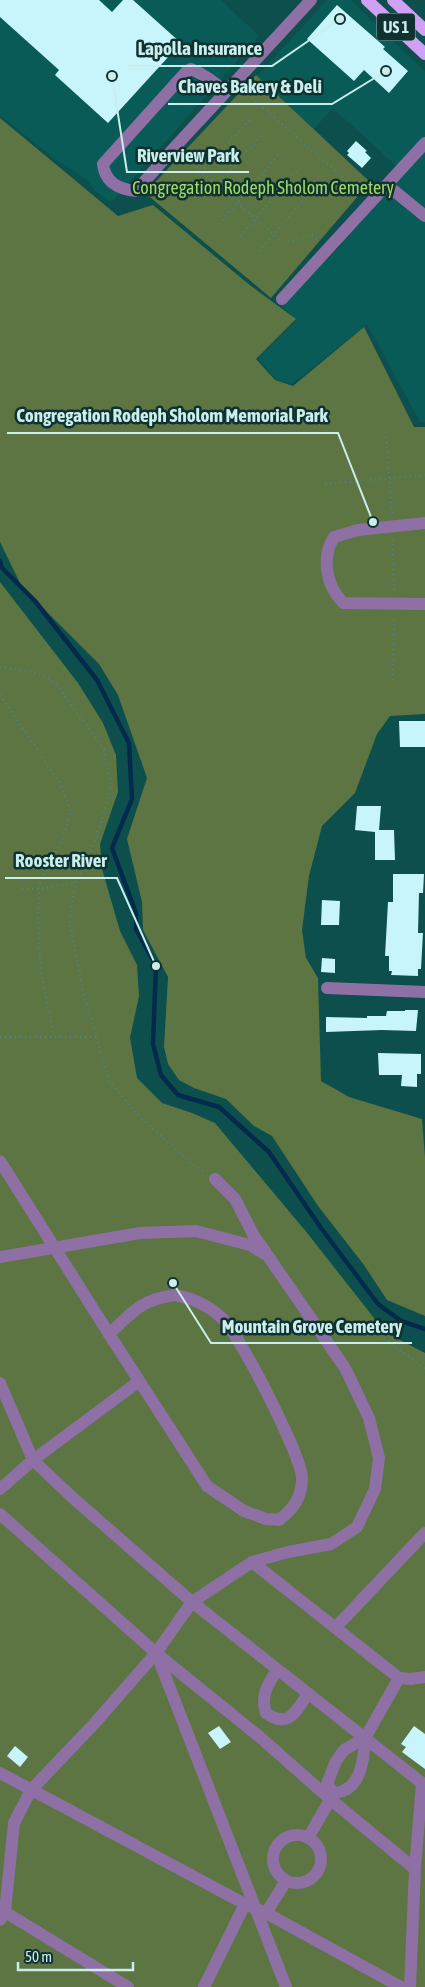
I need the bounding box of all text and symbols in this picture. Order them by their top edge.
road number: US 1 [377,14,415,41]
callout: Lapolla Insurance [127,32,272,66]
text: Lapolla Insurance [138,37,263,59]
callout: Chaves Bakery & Deli [168,70,332,104]
text: Chaves Bakery & Deli [178,75,322,97]
callout: Riverview Park [127,138,249,172]
text: Riverview Park [137,144,240,166]
park label: Congregation Rodeph Sholom Cemetery [132,177,394,198]
callout: Congregation Rodeph Sholom Memorial Park [7,399,338,433]
text: Congregation Rodeph Sholom Memorial Park [16,404,328,426]
callout: Rooster River [5,844,117,878]
text: Rooster River [15,849,107,871]
callout: Mountain Grove Cemetery [211,1309,412,1343]
text: Mountain Grove Cemetery [222,1315,402,1337]
scale bar [18,1940,132,1972]
text: 50 m [25,1948,52,1965]

